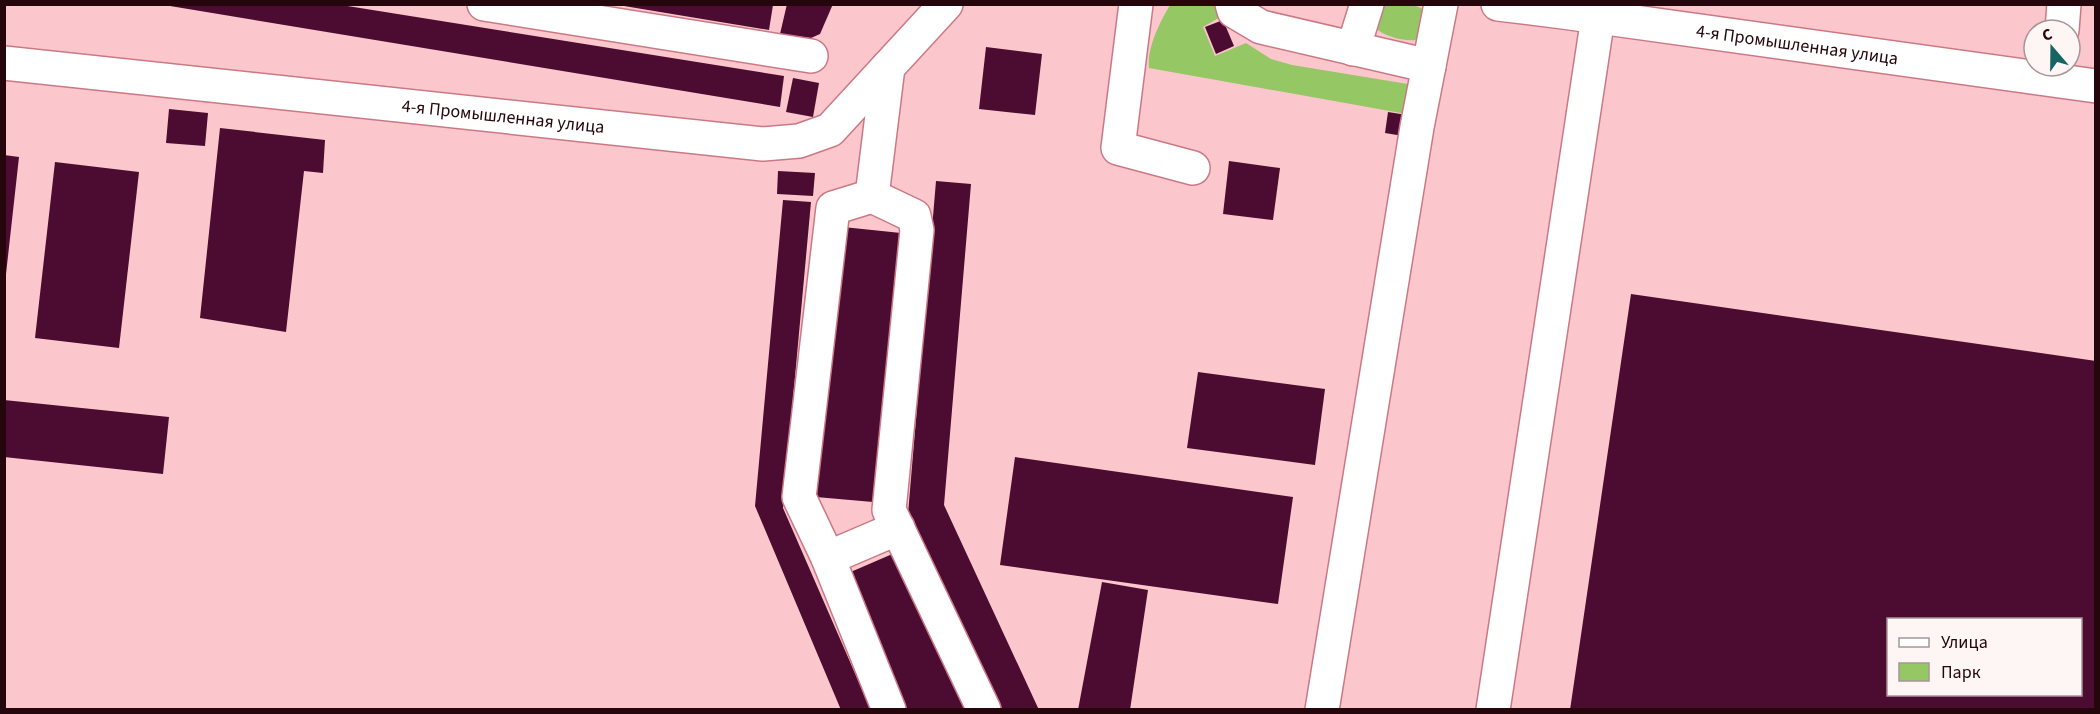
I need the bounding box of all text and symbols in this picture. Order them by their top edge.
street label: 4-я Промышленная улица [1695,18,1900,71]
north arrow [2022,18,2082,78]
text: С [2039,23,2055,47]
street label: 4-я Промышленная улица [401,93,606,140]
legend [1887,618,2082,696]
text: Улица [1941,630,1988,655]
text: Парк [1941,660,1981,685]

